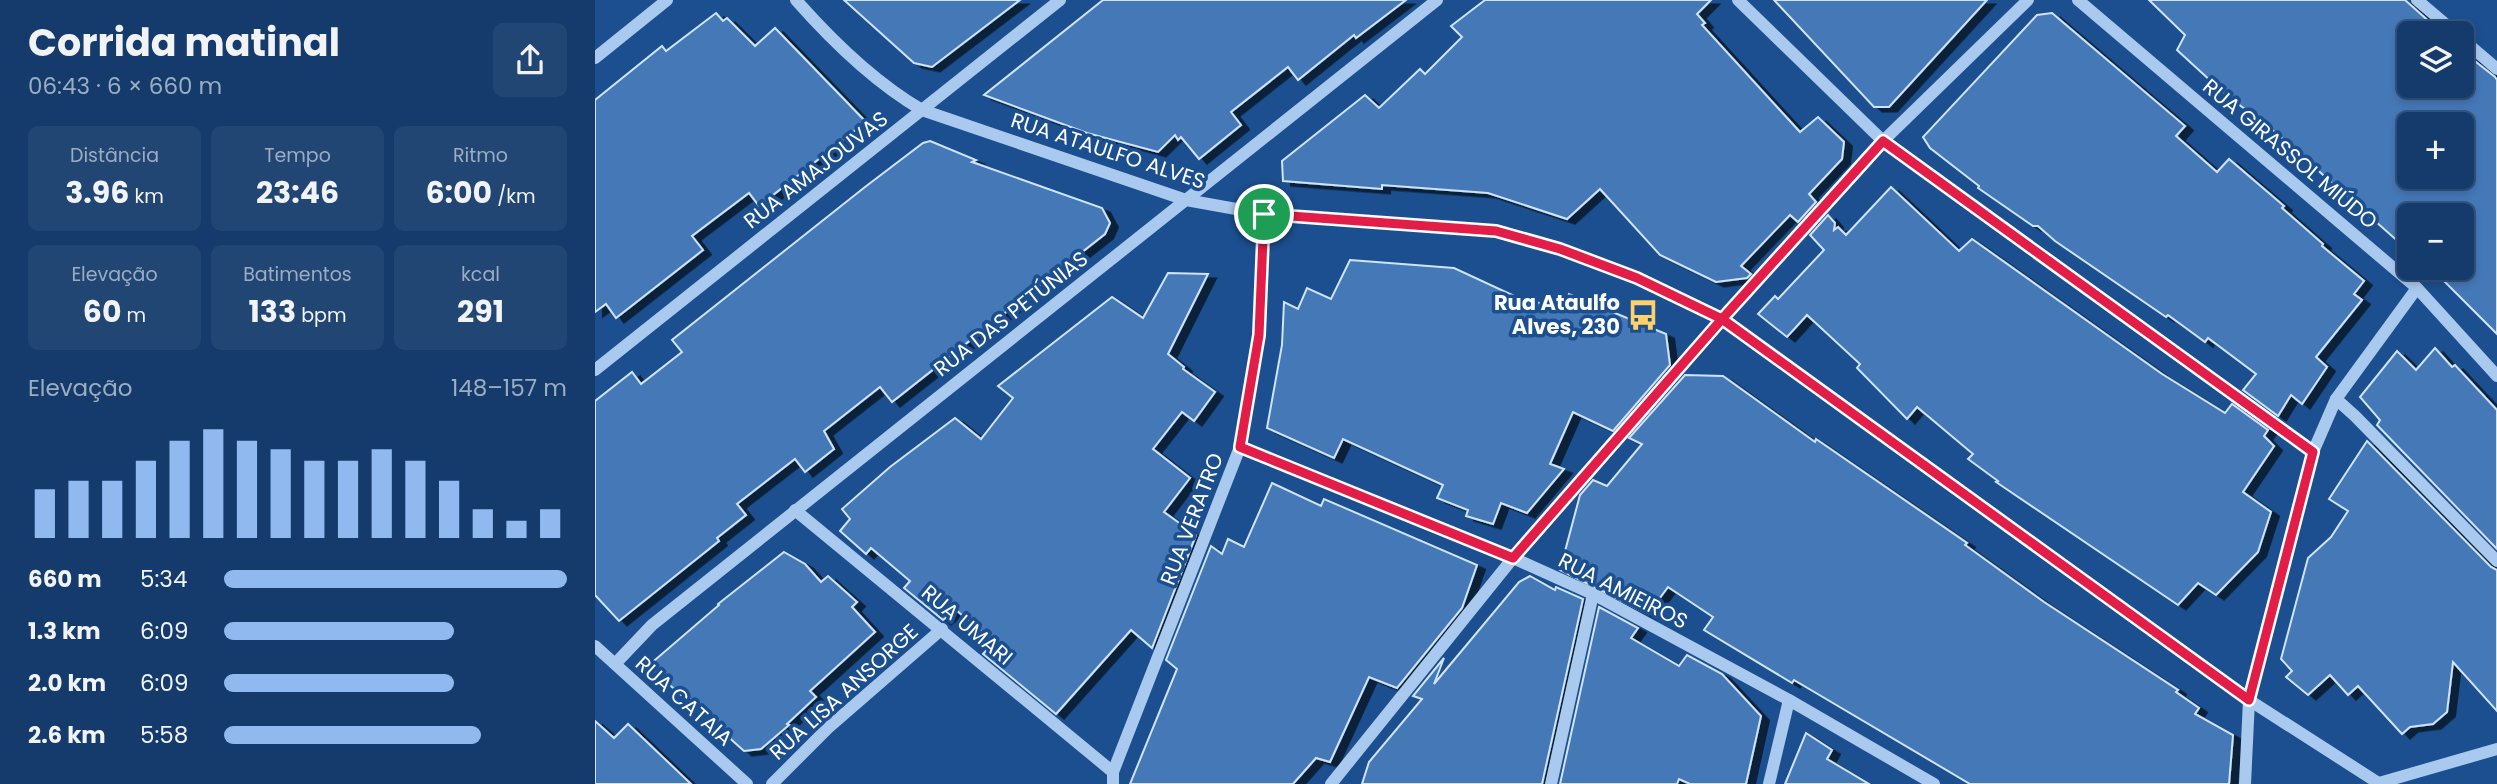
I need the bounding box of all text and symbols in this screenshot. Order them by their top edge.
text: Corrida matinal [28,16,340,69]
map controls [2397,21,2474,280]
button: layers [2397,21,2474,98]
button: share [493,23,567,97]
text: 06:43 · 6 × 660 m [28,70,222,102]
street label: RUA GIRASSOL MIÚDO [2197,72,2384,235]
street label: RUA AMAJOUVAS [738,104,894,235]
street label: RUA ATAULFO ALVES [1007,105,1209,196]
button: + [2397,112,2474,189]
text: Distância [70,142,159,169]
text: Tempo [264,142,331,169]
text: Ritmo [453,142,508,169]
text: 3.96 [65,171,129,214]
text: 23:46 [256,171,339,214]
text: 6:00 [425,171,492,214]
text: km [129,183,164,210]
text: /km [492,183,536,210]
pin [1234,184,1294,244]
icon: arrive [1245,195,1283,233]
button: − [2397,203,2474,280]
street label: RUA DAS PETÚNIAS [927,244,1094,383]
text: Elevação [71,261,158,288]
text: Batimentos [243,261,352,288]
text: kcal [461,261,500,288]
place label: Rua Ataulfo Alves, 230 [1494,288,1620,341]
text: 60 [83,290,122,333]
text: 133 [249,290,296,333]
text: 291 [457,290,504,333]
bus stop icon: Rua Ataulfo Alves, 230 [1626,298,1660,332]
text: m [122,302,146,329]
text: bpm [296,302,346,329]
text: Elevação [28,372,132,404]
text: 148–157 m [451,372,567,404]
street label: RUA VERATRO [1153,449,1230,589]
street label: RUA AMIEIROS [1554,545,1693,636]
text: 660 m [28,563,102,595]
text: 5:34 [140,563,187,595]
street label: RUA UMARI [915,578,1019,671]
text: 1.3 km [28,615,101,647]
text: 6:09 [140,615,188,647]
street label: RUA LISA ANSORGE [763,617,924,766]
street label: RUA CATAIA [629,649,739,752]
text: 2.0 km [28,667,106,699]
text: 6:09 [140,667,188,699]
text: 2.6 km [28,719,106,751]
text: 5:58 [140,719,188,751]

